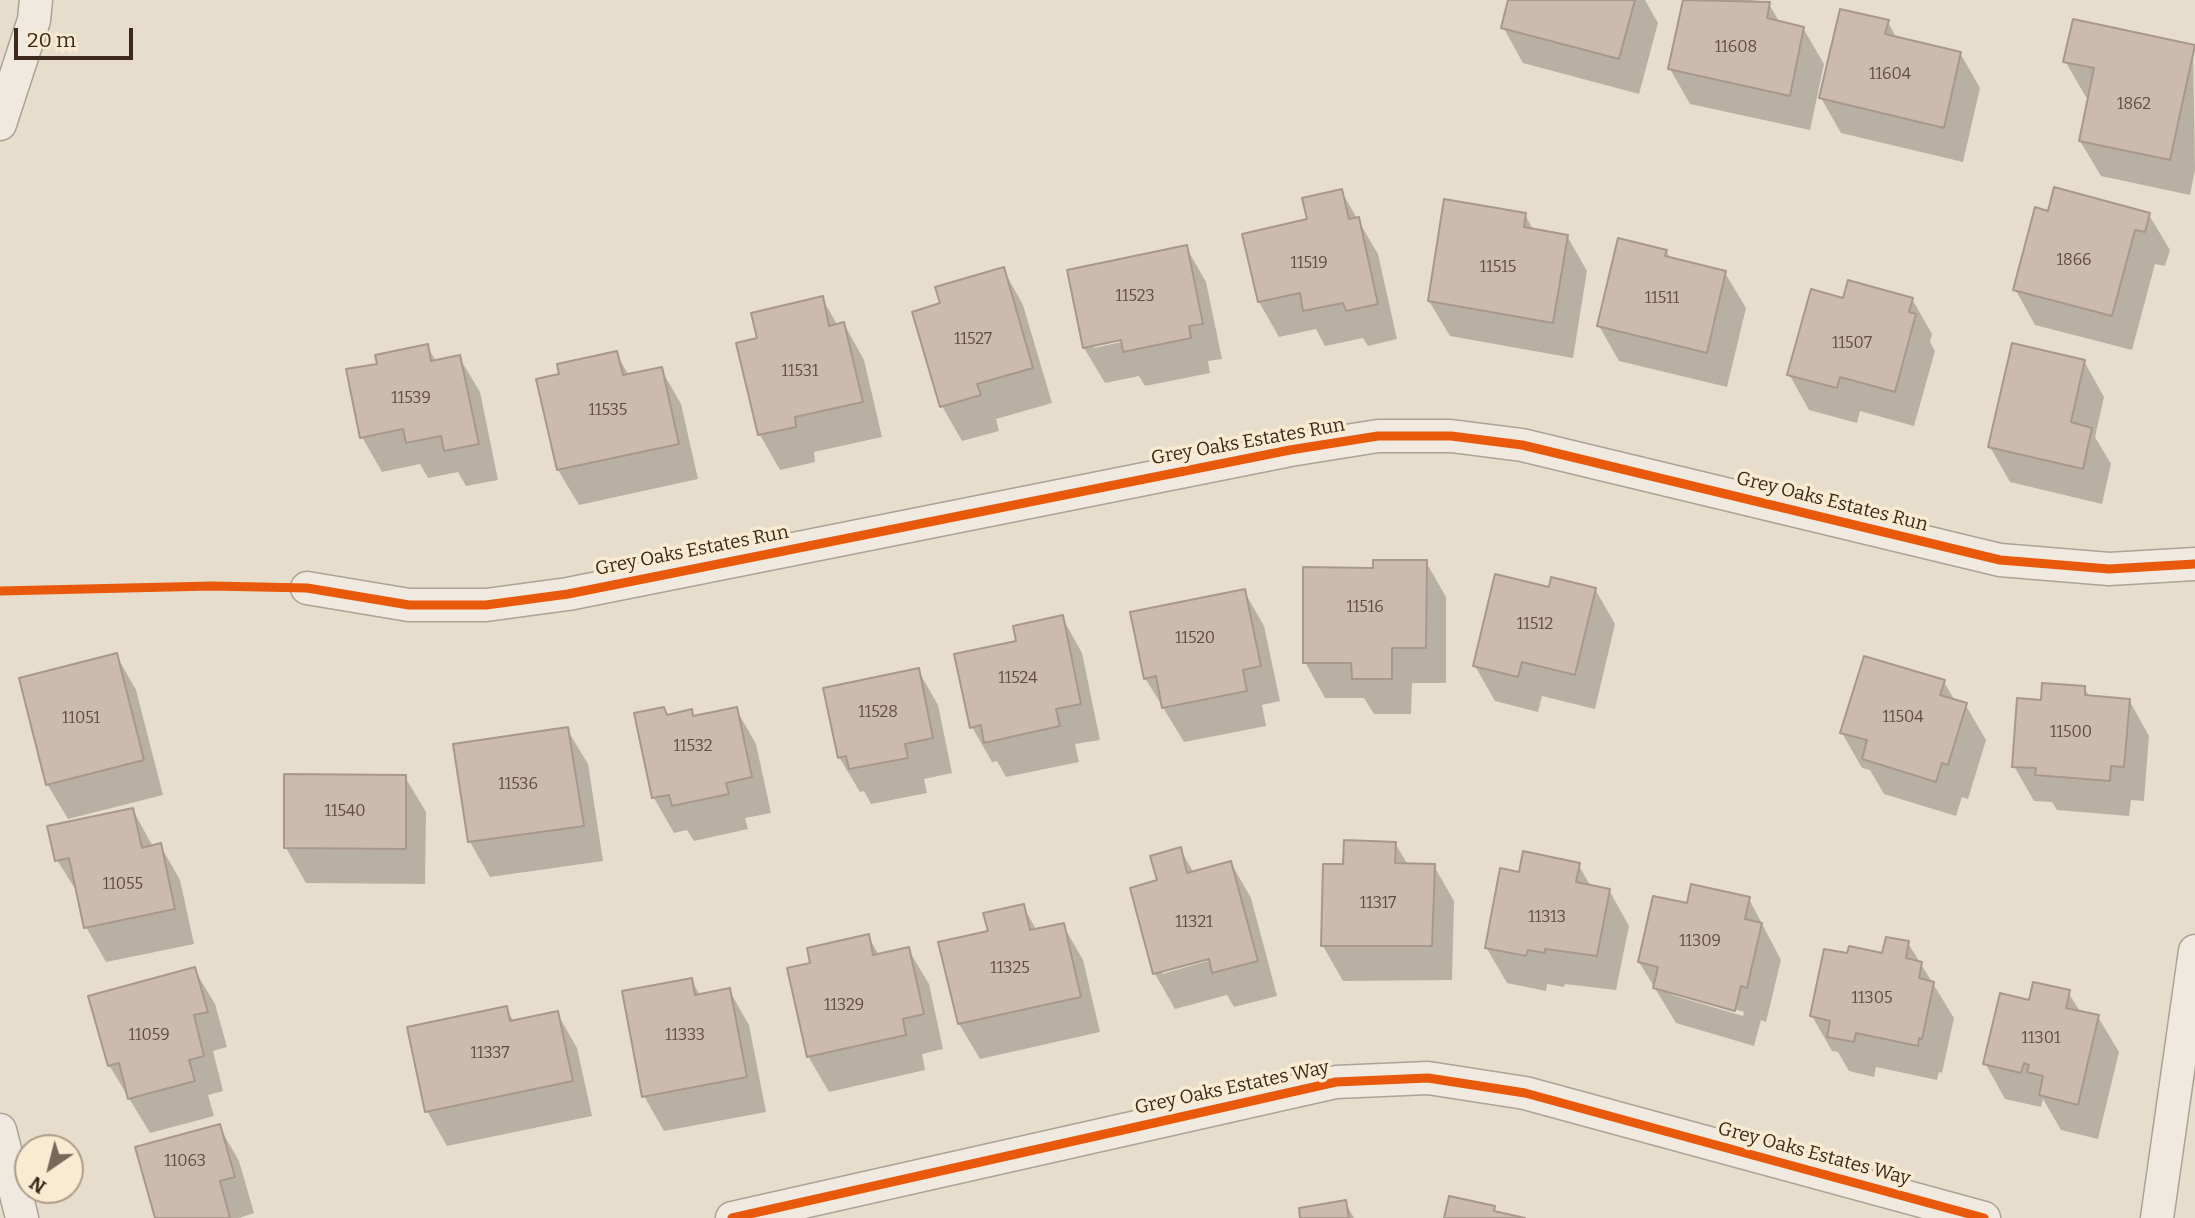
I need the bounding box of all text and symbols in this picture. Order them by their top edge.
scale bar [18,14,136,58]
text: 20 m [27,27,76,53]
house number: 11608 [1715,38,1757,58]
house number: 11604 [1869,65,1911,85]
house number: 1862 [2117,95,2151,115]
house number: 1866 [2057,251,2091,271]
house number: 11519 [1290,254,1328,274]
house number: 11515 [1480,258,1516,278]
house number: 11523 [1115,287,1155,307]
house number: 11511 [1645,289,1679,309]
house number: 11527 [954,330,992,350]
house number: 11507 [1832,334,1872,354]
house number: 11531 [782,362,818,382]
house number: 11539 [391,389,431,409]
house number: 11535 [589,401,627,421]
street label: Grey Oaks Estates Run [1149,414,1347,470]
street label: Grey Oaks Estates Run [1734,467,1930,537]
street label: Grey Oaks Estates Run [593,521,791,581]
house number: 11516 [1346,598,1384,618]
house number: 11512 [1517,615,1553,635]
house number: 11520 [1175,629,1215,649]
house number: 11524 [998,669,1038,689]
house number: 11528 [858,703,898,723]
house number: 11504 [1882,708,1924,728]
house number: 11051 [62,709,100,729]
house number: 11500 [2050,723,2092,743]
house number: 11532 [674,737,712,757]
house number: 11536 [498,775,538,795]
house number: 11540 [324,802,366,822]
house number: 11055 [103,875,143,895]
house number: 11317 [1360,894,1396,914]
house number: 11313 [1528,908,1566,928]
house number: 11321 [1175,913,1213,933]
house number: 11309 [1679,932,1721,952]
house number: 11325 [990,959,1030,979]
house number: 11305 [1852,989,1892,1009]
house number: 11329 [824,996,864,1016]
house number: 11059 [128,1026,170,1046]
house number: 11333 [665,1026,705,1046]
house number: 11301 [2022,1029,2060,1049]
house number: 11337 [471,1044,509,1064]
street label: Grey Oaks Estates Way [1133,1056,1331,1120]
street label: Grey Oaks Estates Way [1715,1117,1913,1191]
north arrow [14,1134,84,1204]
house number: 11063 [164,1152,206,1172]
text: N [25,1171,50,1199]

